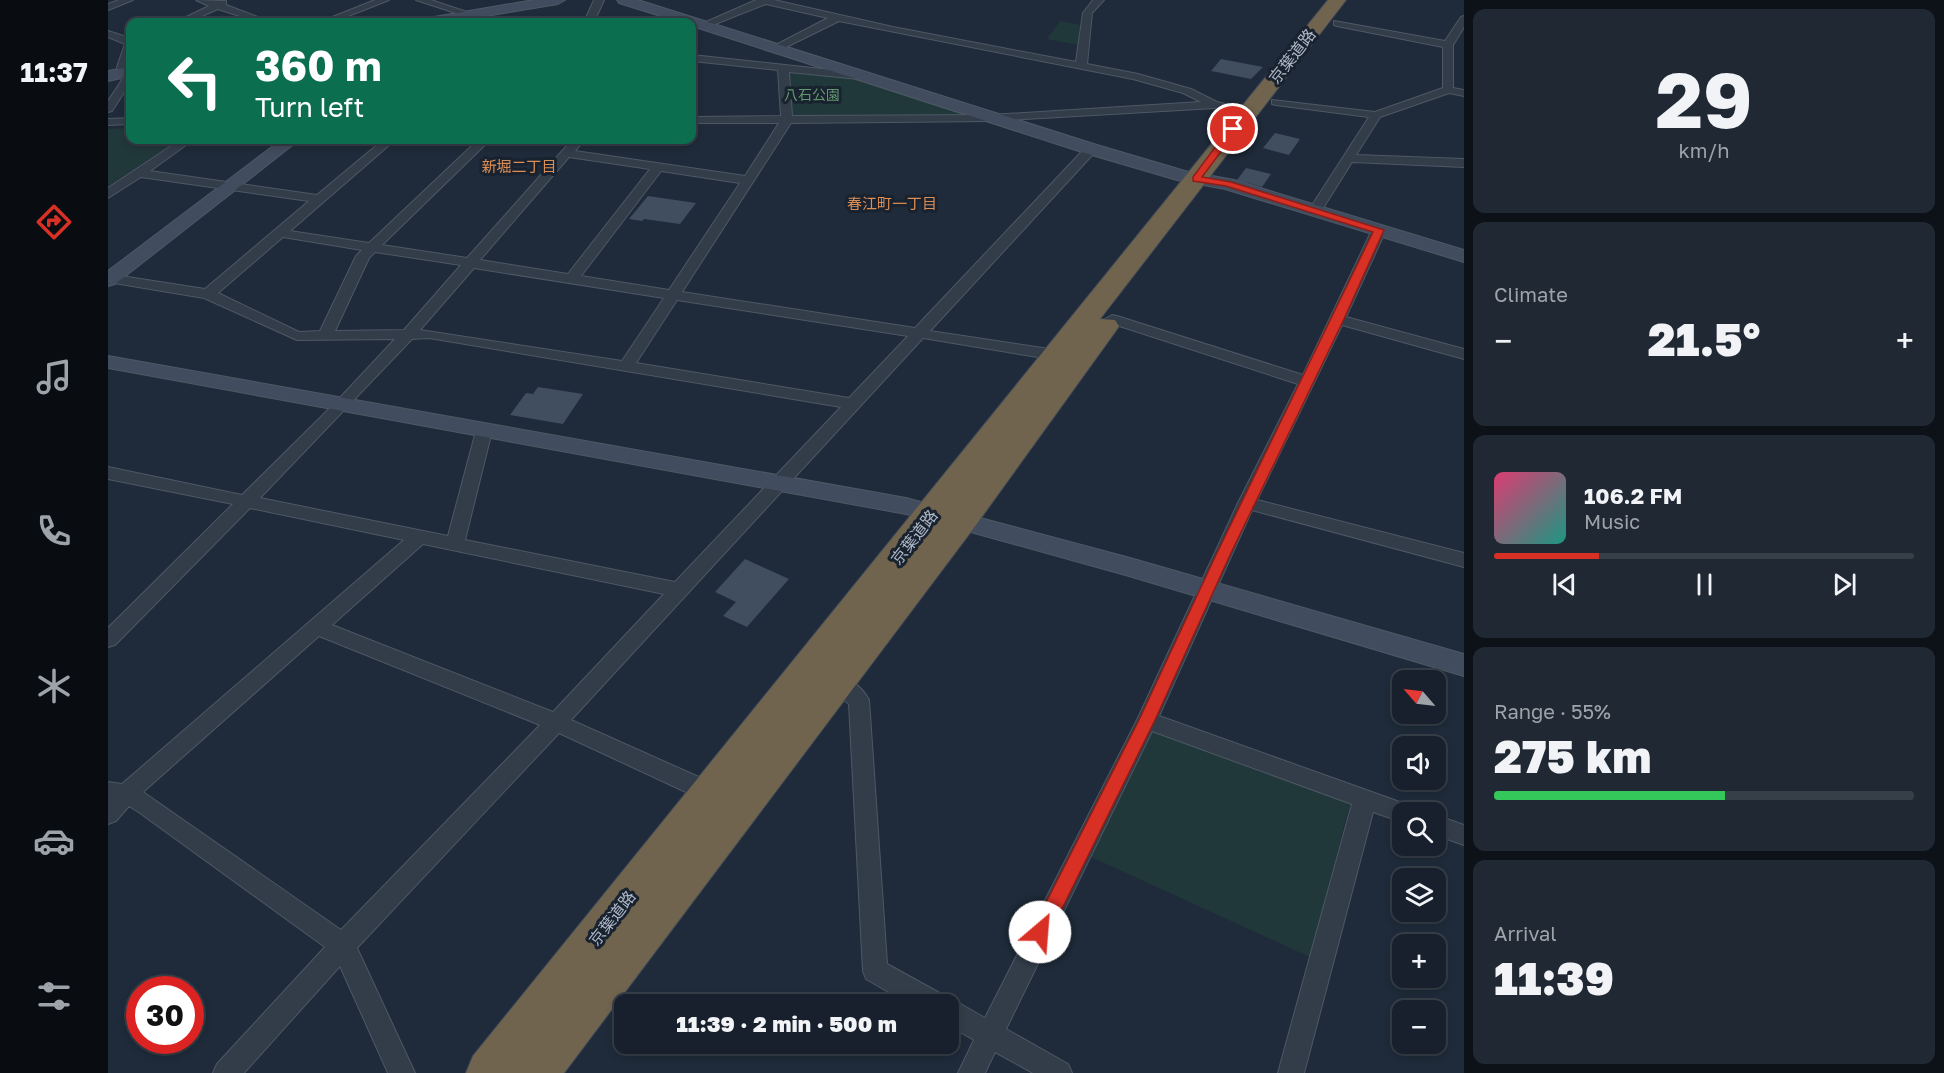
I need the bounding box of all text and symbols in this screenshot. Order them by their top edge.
street label: 京葉道路 [1264,25,1320,87]
text: 360 m [255,40,382,90]
icon: left [156,42,234,120]
text: 29 [1655,52,1753,145]
text: 11:37 [20,56,88,88]
park label: 八石公園 [784,86,840,103]
text: Turn left [255,91,364,123]
pin [1207,103,1258,154]
icon: arrive [1216,112,1249,145]
text: km/h [1679,138,1729,162]
district label: 新堀二丁目 [481,157,557,175]
district label: 春江町一丁目 [847,194,937,212]
icon: directions [33,201,75,243]
text: Climate [1494,282,1568,306]
text: 21.5° [1648,312,1760,366]
text: − [1494,321,1512,360]
text: + [1896,321,1914,360]
icon: music [33,356,75,398]
text: 106.2 FM [1584,482,1682,509]
street label: 京葉道路 [886,506,942,568]
text: Music [1584,509,1640,533]
icon: phone [33,510,75,552]
icon: previous [1548,568,1581,601]
icon: pause [1688,568,1721,601]
icon: next [1828,568,1861,601]
icon: climate [33,665,75,707]
north arrow [1392,670,1446,724]
map controls [1392,670,1446,1054]
text: Range · 55% [1494,699,1611,723]
text: 275 km [1494,729,1651,783]
button: sound [1392,736,1446,790]
button: search [1392,802,1446,856]
icon: car [33,820,75,862]
button: layers [1392,868,1446,922]
street label: 京葉道路 [584,887,640,949]
position arrow [1008,900,1072,964]
text: Arrival [1494,921,1557,945]
button: + [1392,934,1446,988]
text: 11:39 [1494,951,1614,1005]
icon: filters [33,975,75,1017]
speed limit sign: 30 [126,976,204,1054]
button: − [1392,1000,1446,1054]
text: 11:39 · 2 min · 500 m [676,1010,897,1037]

